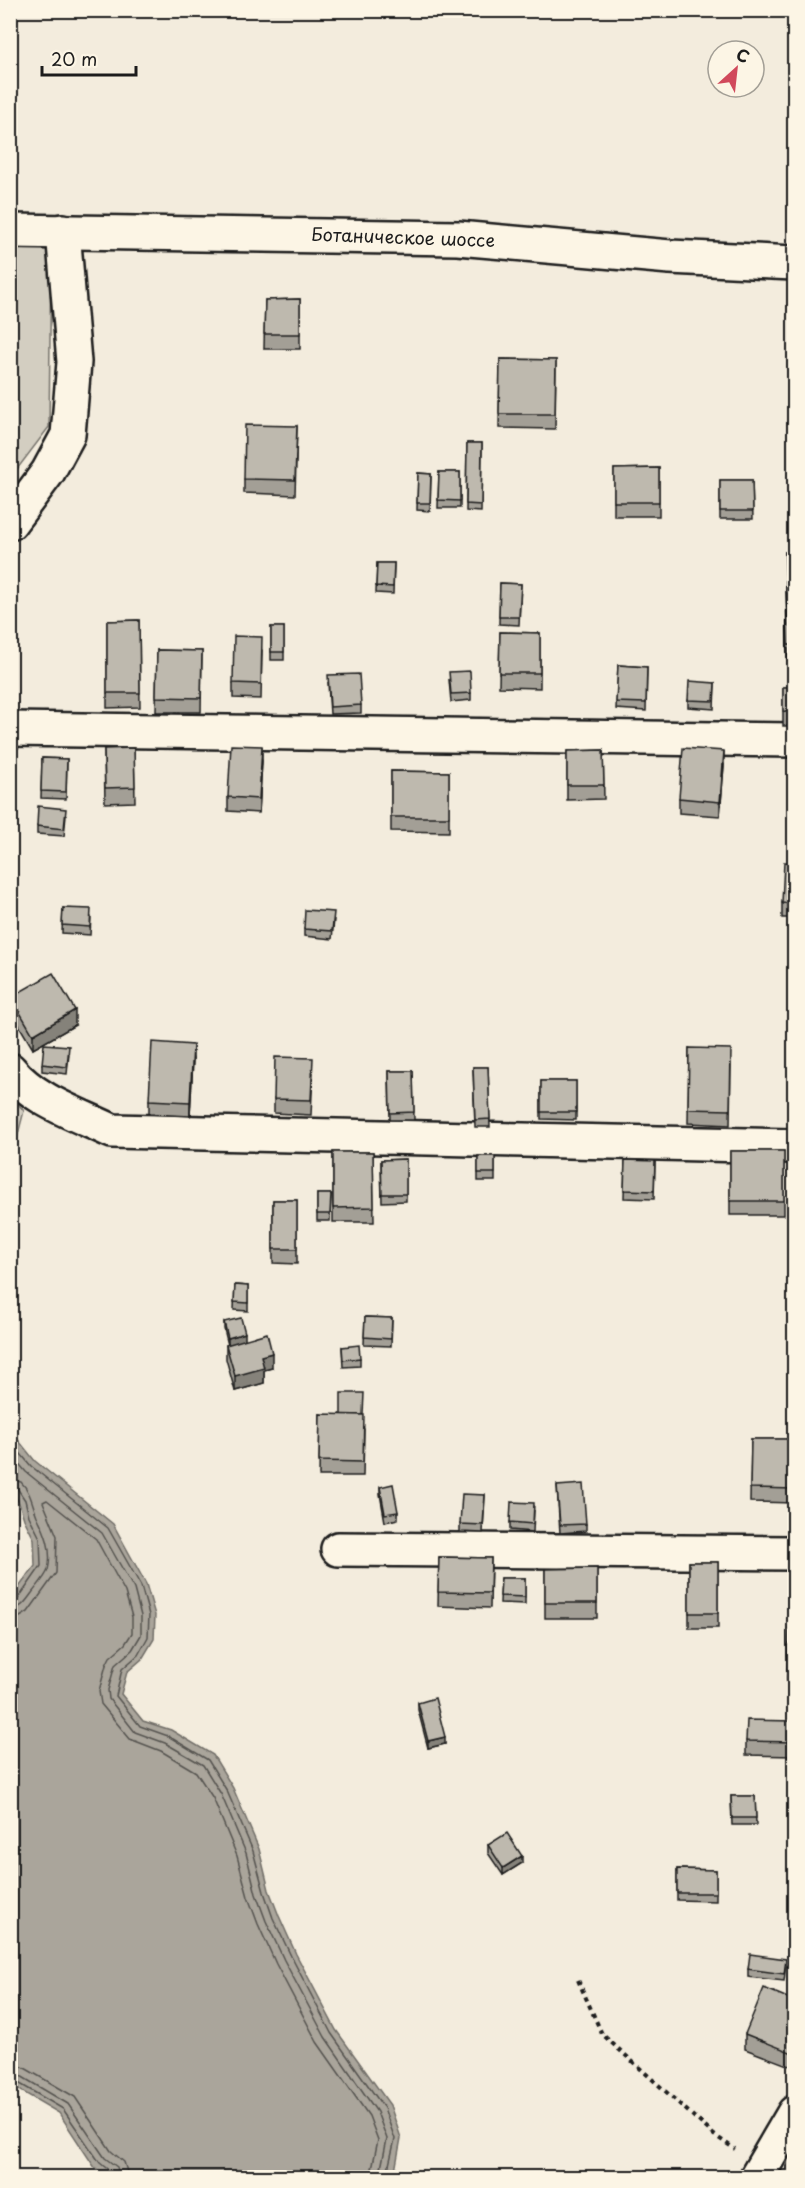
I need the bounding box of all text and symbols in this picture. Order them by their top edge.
scale bar [42,39,136,77]
north arrow [706,39,766,99]
text: С [732,41,754,68]
text: 20 m [51,45,97,72]
street label: Ботаническое шоссе [311,220,495,253]

